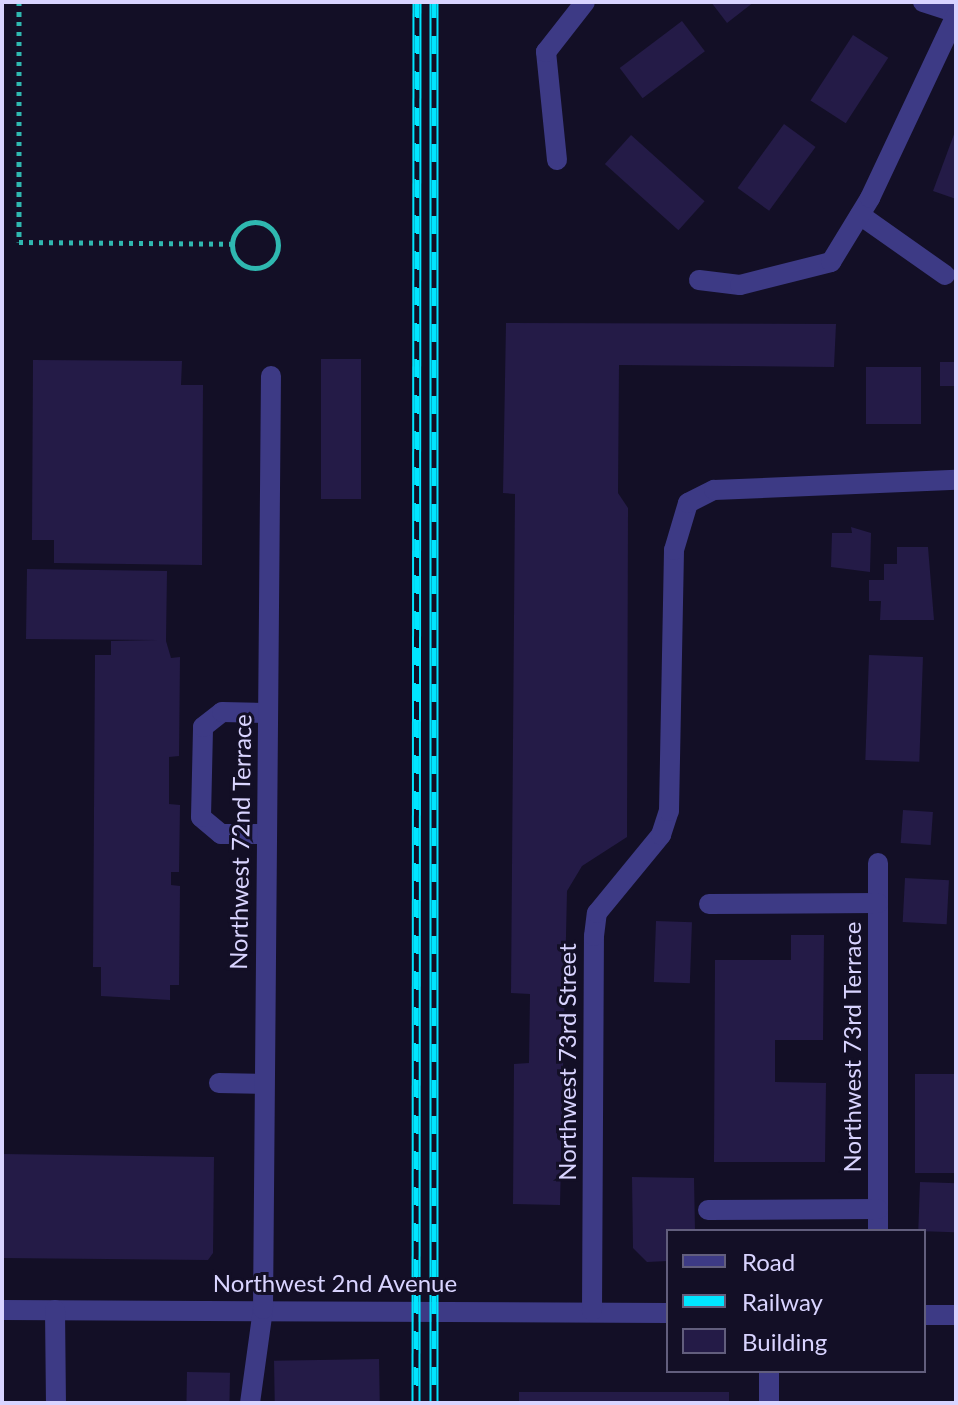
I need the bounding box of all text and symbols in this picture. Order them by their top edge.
street label: Northwest 72nd Terrace [223,713,257,971]
street label: Northwest 73rd Terrace [838,921,866,1173]
street label: Northwest 73rd Street [553,943,581,1181]
legend [666,1229,926,1373]
text: Road [742,1247,795,1276]
street label: Northwest 2nd Avenue [212,1269,458,1297]
text: Railway [742,1287,823,1316]
text: Building [742,1327,827,1356]

